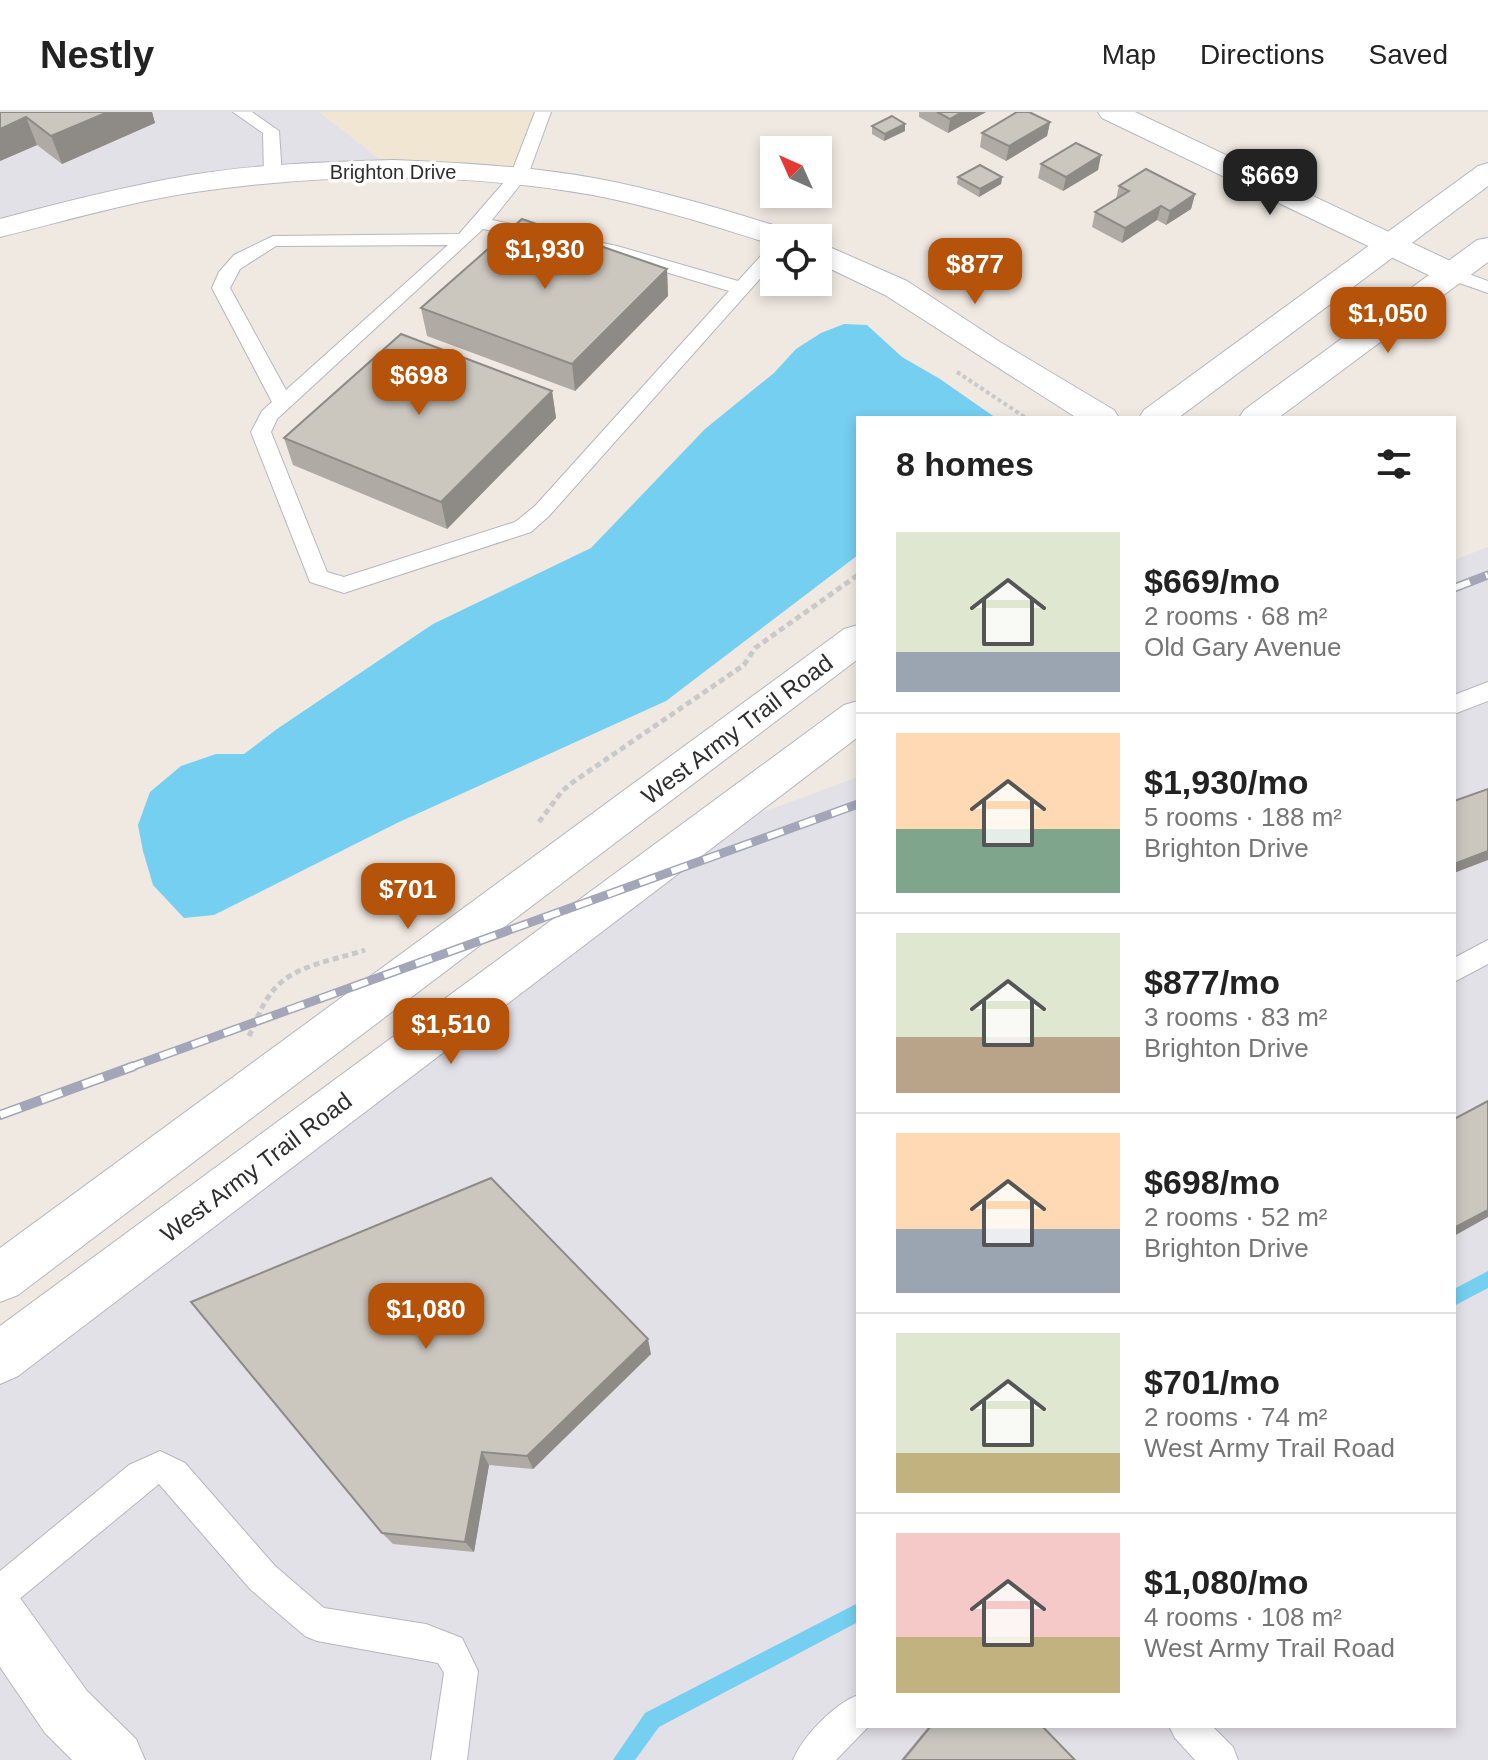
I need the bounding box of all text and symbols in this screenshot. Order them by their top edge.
text: Nestly [40,34,154,76]
text: Map [1102,39,1156,70]
text: Directions [1200,39,1325,70]
text: Saved [1369,39,1448,70]
north arrow [760,136,832,208]
map controls [760,136,832,296]
pin: $669 [1223,149,1317,217]
text: $669 [1241,160,1299,190]
street label: Brighton Drive [330,161,456,183]
pin: $1,930 [480,223,610,291]
button: locate [760,224,832,296]
text: $1,930 [505,234,585,264]
pin: $877 [928,238,1022,306]
text: $877 [946,249,1004,279]
pin: $1,050 [1323,287,1453,355]
text: $1,050 [1348,298,1428,328]
pin: $698 [372,349,466,417]
text: $698 [390,360,448,390]
icon: filters [1372,442,1416,486]
text: 8 homes [896,445,1034,483]
text: $669/mo [1144,562,1280,600]
icon: home [960,564,1056,660]
text: 2 rooms · 68 m² [1144,601,1328,631]
text: Old Gary Avenue [1144,632,1342,662]
street label: West Army Trail Road [636,649,838,809]
text: $1,930/mo [1144,763,1308,801]
icon: home [960,765,1056,861]
text: 5 rooms · 188 m² [1144,802,1342,832]
text: Brighton Drive [1144,833,1309,863]
pin: $701 [361,863,455,931]
text: $701 [379,874,437,904]
text: $877/mo [1144,963,1280,1001]
icon: home [960,965,1056,1061]
pin: $1,510 [386,998,516,1066]
text: 3 rooms · 83 m² [1144,1002,1328,1032]
text: $1,510 [411,1009,491,1039]
text: Brighton Drive [1144,1033,1309,1063]
street label: West Army Trail Road [155,1087,357,1247]
text: $698/mo [1144,1163,1280,1201]
icon: home [960,1165,1056,1261]
text: 2 rooms · 52 m² [1144,1202,1328,1232]
text: Brighton Drive [1144,1233,1309,1263]
pin: $1,080 [361,1283,491,1351]
text: $1,080 [386,1294,466,1324]
text: $701/mo [1144,1363,1280,1401]
icon: home [960,1365,1056,1461]
text: 2 rooms · 74 m² [1144,1402,1328,1432]
text: West Army Trail Road [1144,1433,1395,1463]
text: $1,080/mo [1144,1563,1308,1601]
icon: home [960,1565,1056,1661]
text: 4 rooms · 108 m² [1144,1602,1342,1632]
text: West Army Trail Road [1144,1633,1395,1663]

